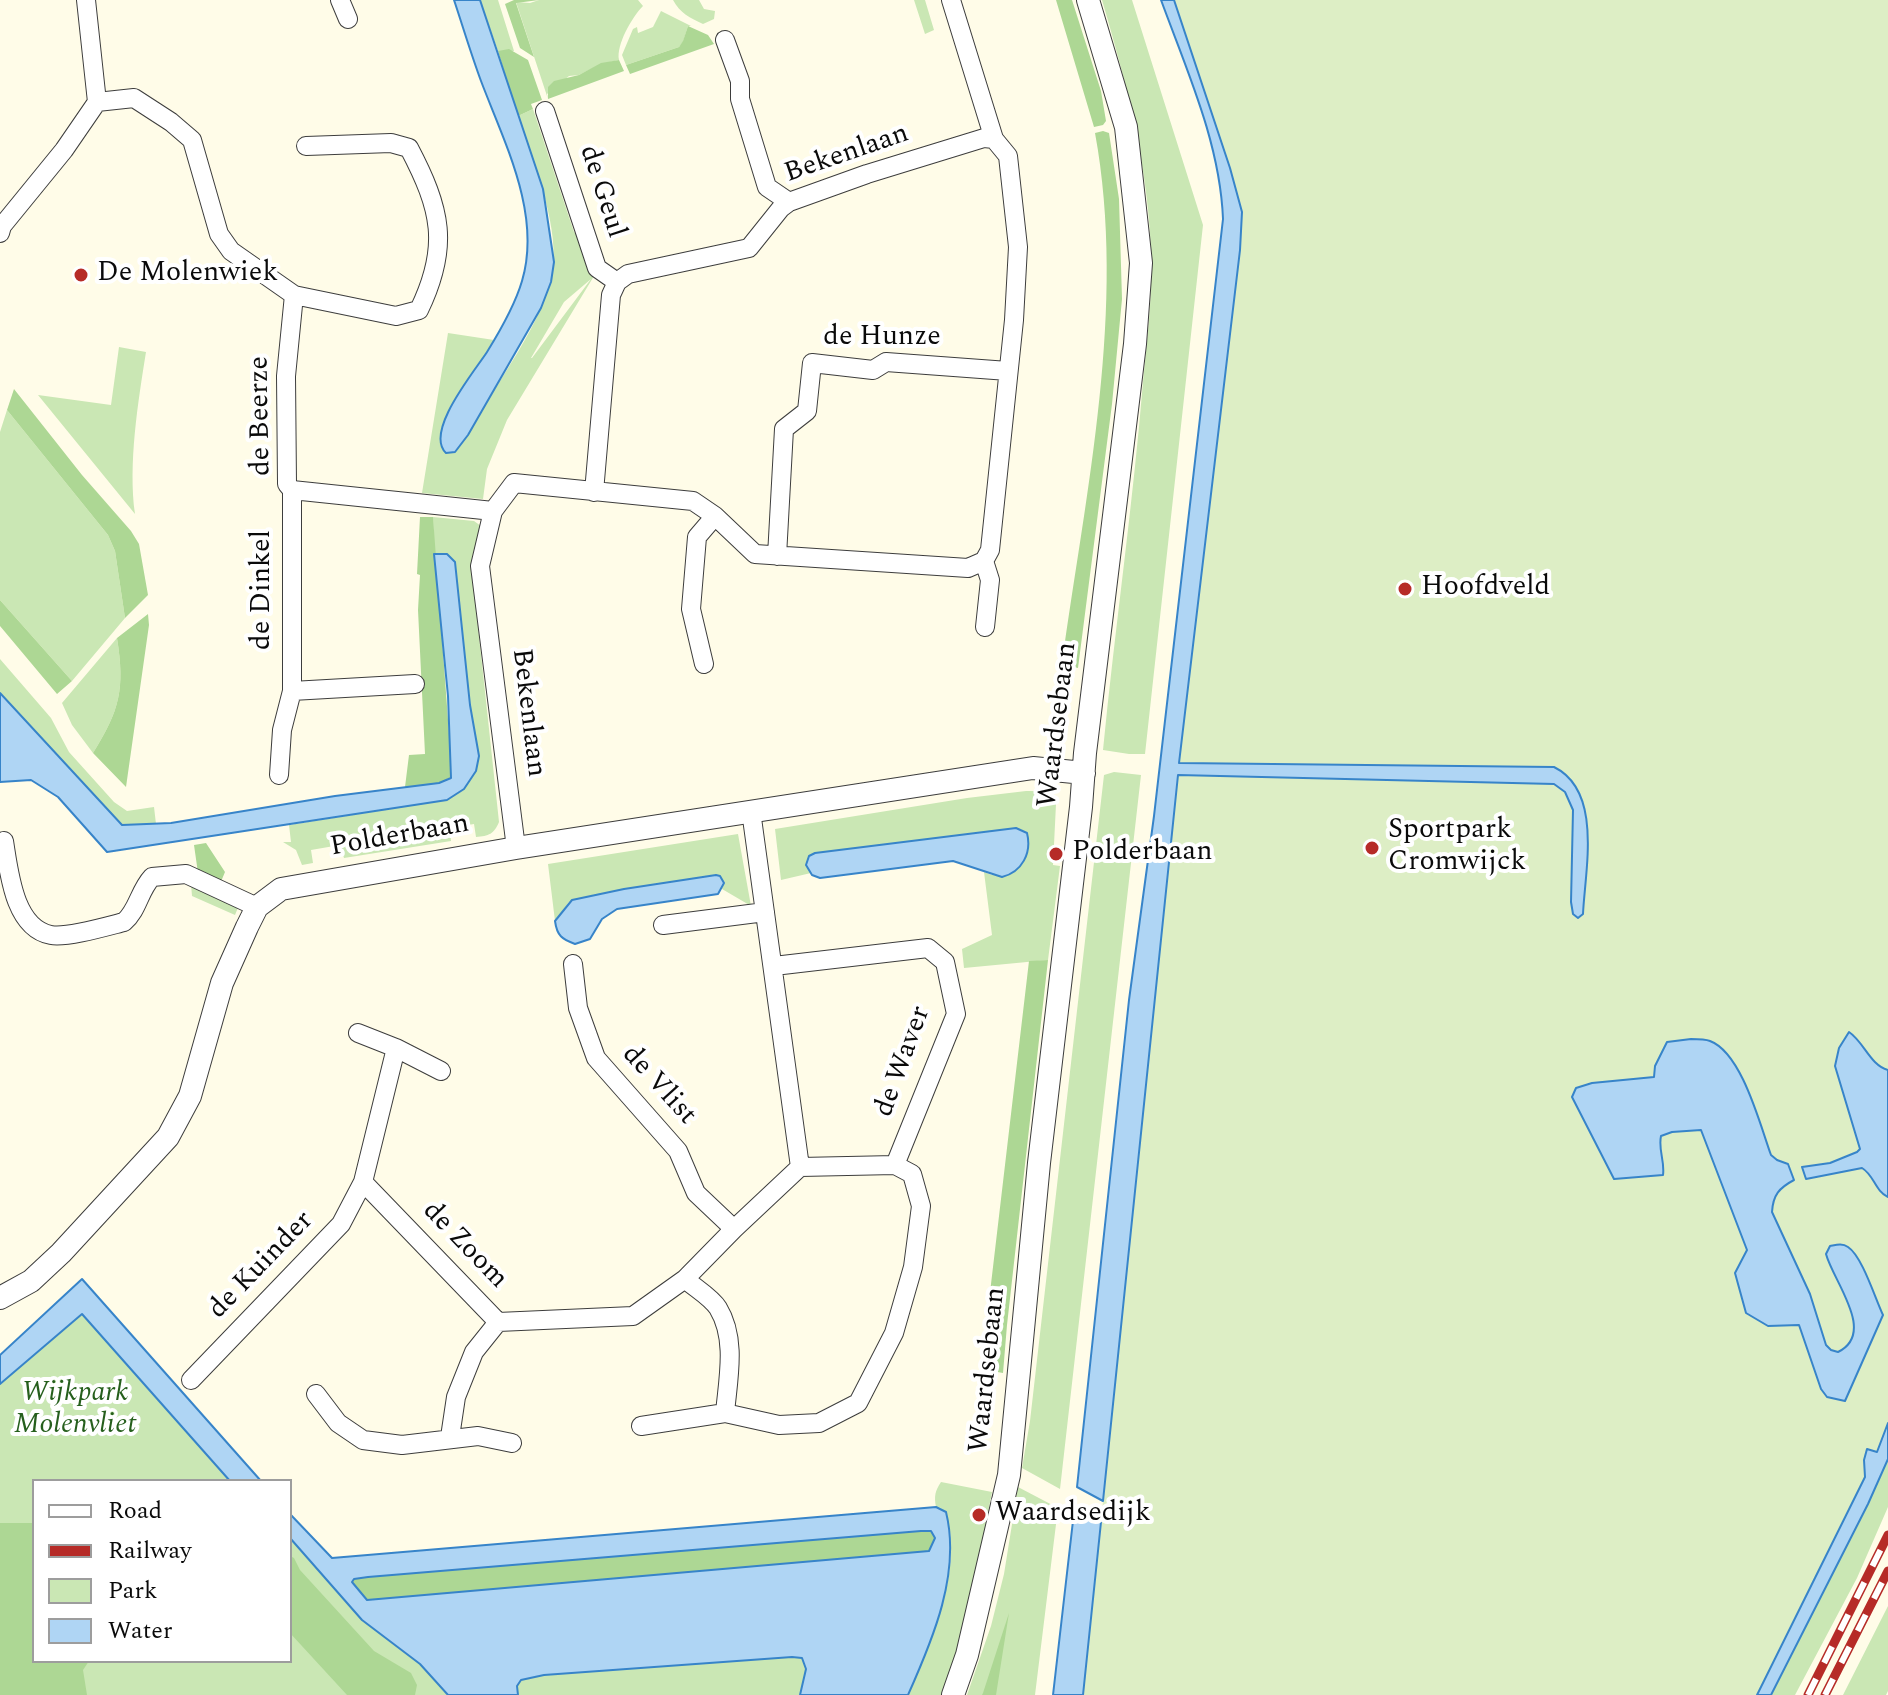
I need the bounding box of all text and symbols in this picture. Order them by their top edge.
street label: Bekenlaan [781,118,913,192]
street label: de Geul [570,142,632,242]
place label: De Molenwiek [97,258,278,292]
marker: De Molenwiek [72,266,90,284]
street label: de Hunze [823,322,941,356]
street label: de Beerze [244,356,280,476]
street label: de Dinkel [247,530,281,650]
place label: Hoofdveld [1421,572,1550,606]
marker: Hoofdveld [1396,580,1414,598]
street label: Waardsebaan [1032,640,1086,810]
street label: Bekenlaan [502,647,552,779]
street label: Polderbaan [328,808,472,866]
place label: Sportpark Cromwijck [1388,815,1526,881]
place label: Polderbaan [1072,837,1212,871]
marker: Sportpark Cromwijck [1363,839,1381,857]
marker: Polderbaan [1047,845,1065,863]
street label: de Waver [869,1002,939,1122]
street label: de Vlist [614,1039,702,1133]
street label: de Zoom [414,1195,514,1297]
street label: de Kuinder [202,1205,322,1327]
street label: Waardsebaan [964,1286,1014,1454]
park label: Wijkpark Molenvliet [14,1378,136,1444]
legend [32,1479,292,1663]
text: Road [108,1493,162,1529]
place label: Waardsedijk [995,1498,1151,1532]
marker: Waardsedijk [970,1506,988,1524]
text: Railway [108,1533,192,1569]
text: Park [108,1573,158,1609]
text: Water [108,1613,172,1649]

